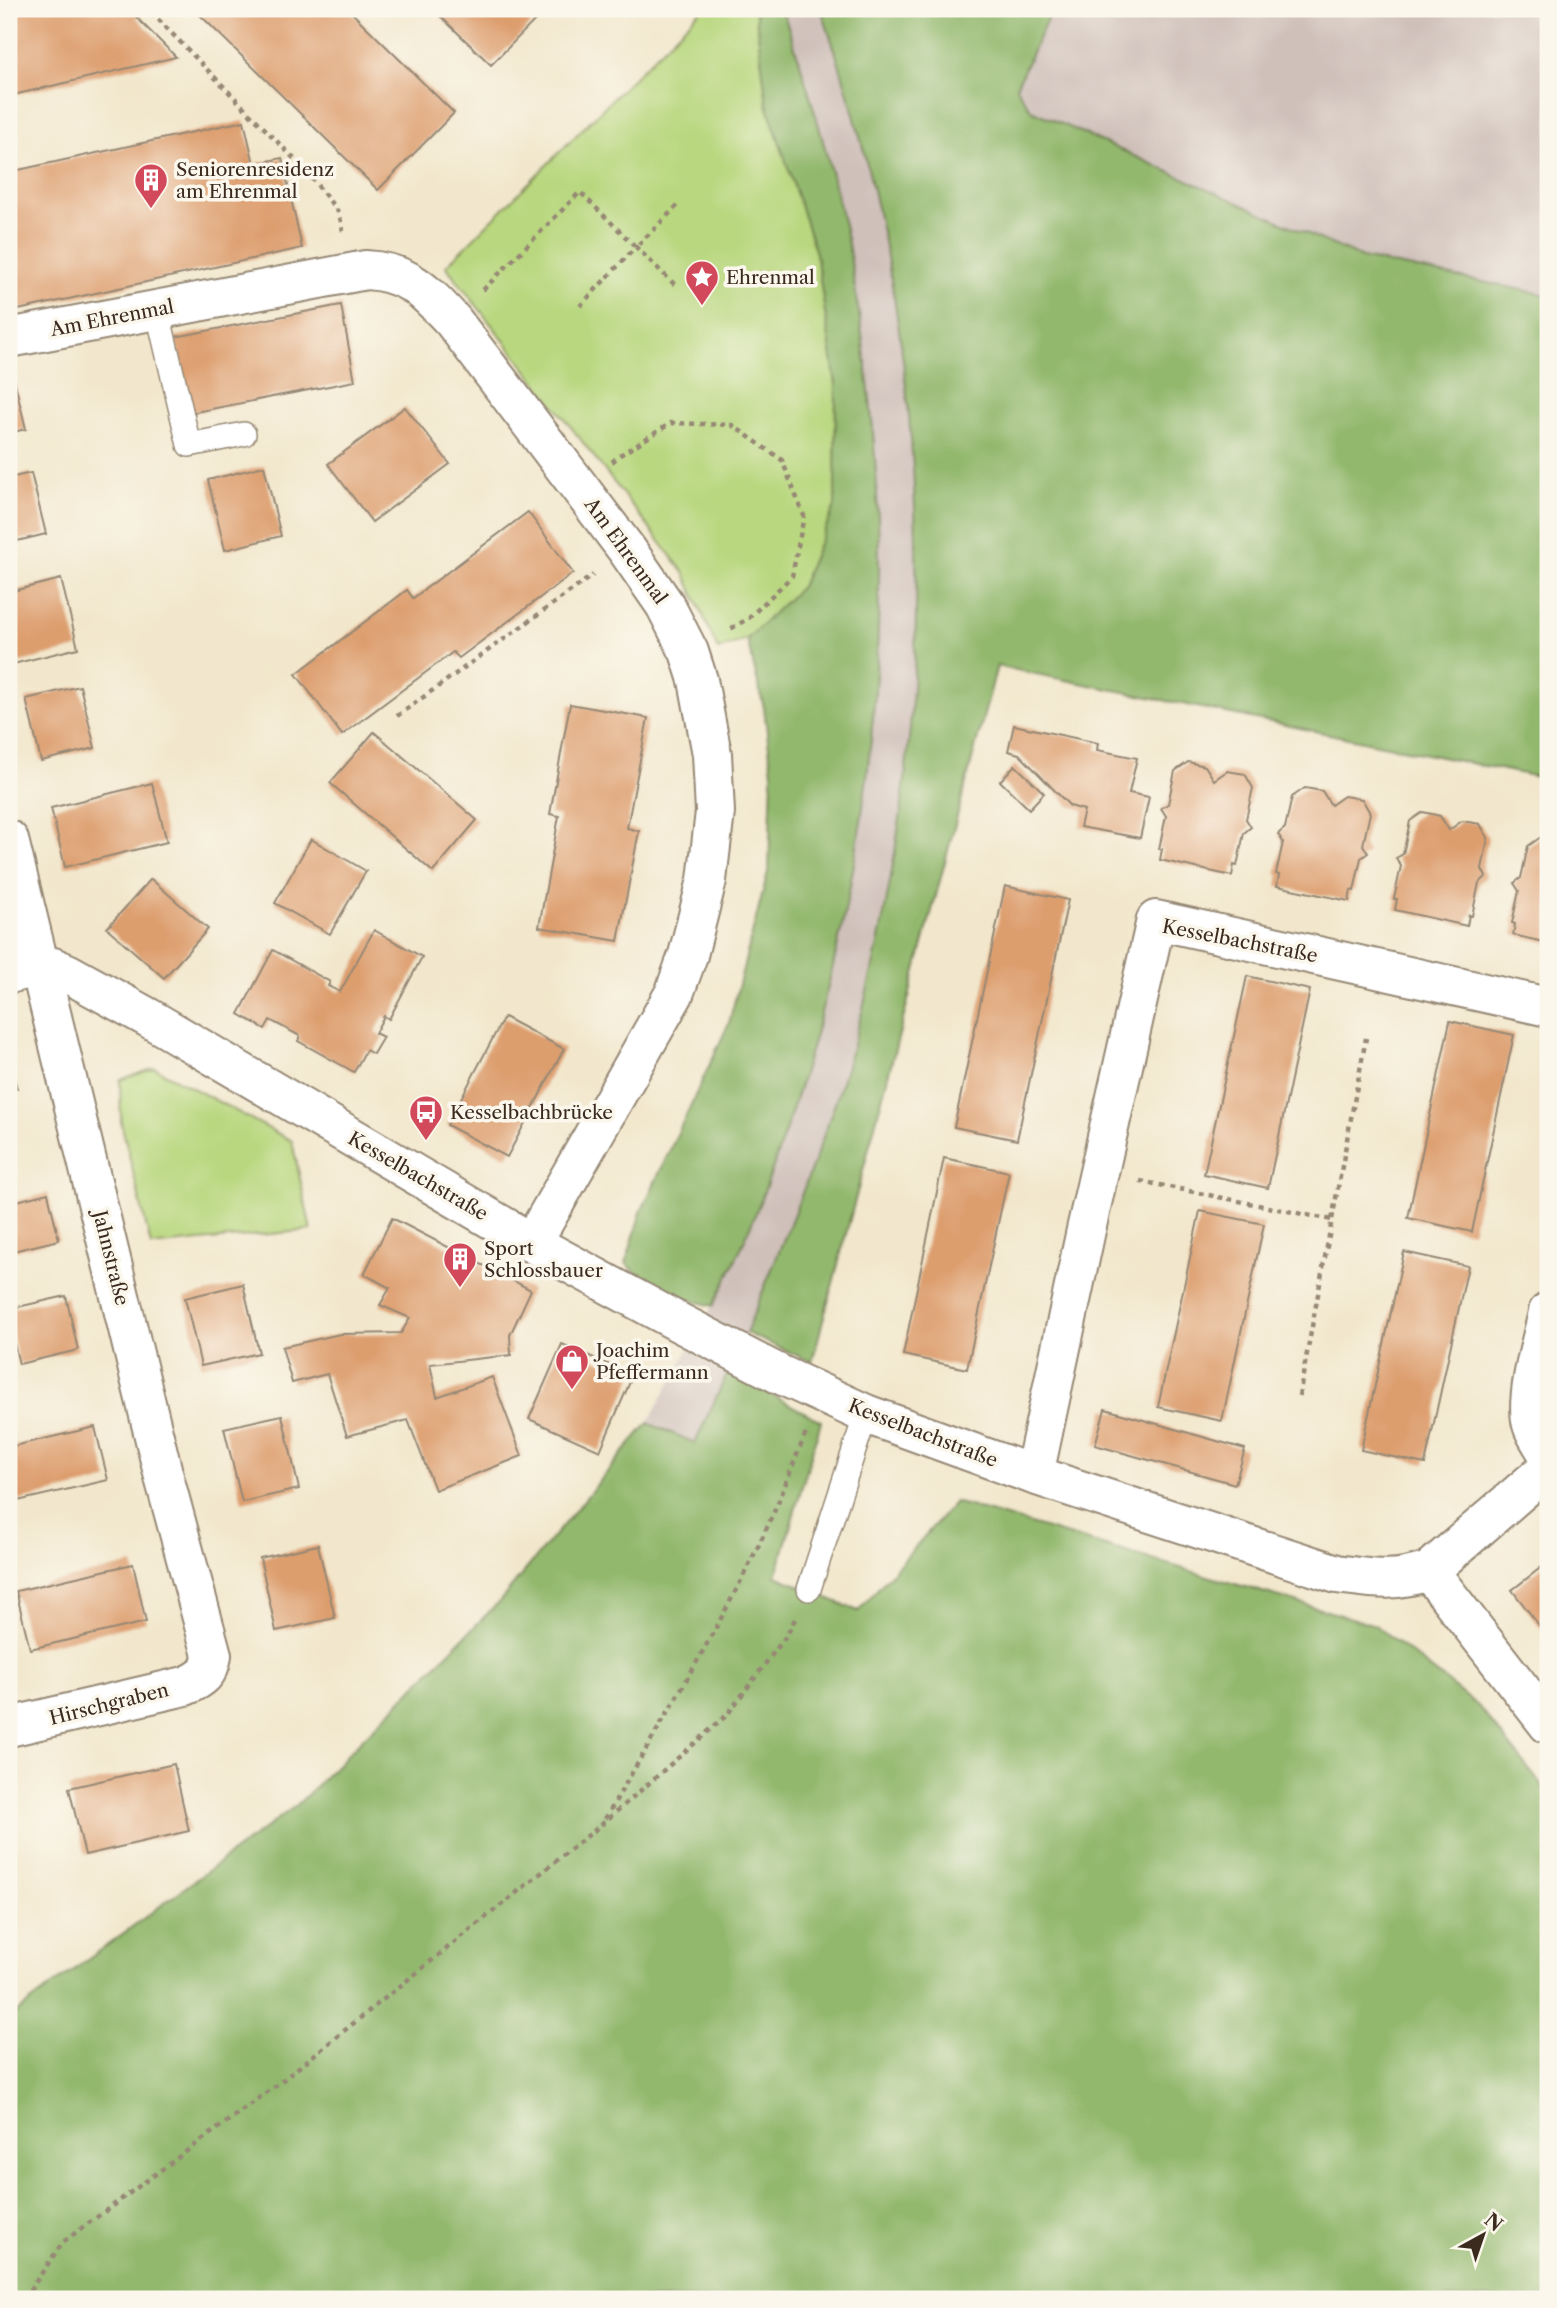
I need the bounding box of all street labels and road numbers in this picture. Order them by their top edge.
street label: Am Ehrenmal [47,295,176,341]
street label: Am Ehrenmal [579,493,672,609]
street label: Kesselbachstraße [1160,915,1320,967]
street label: Kesselbachstraße [344,1127,492,1225]
street label: Jahnstraße [87,1205,134,1308]
street label: Kesselbachstraße [845,1394,1001,1472]
street label: Hirschgraben [47,1678,171,1730]

